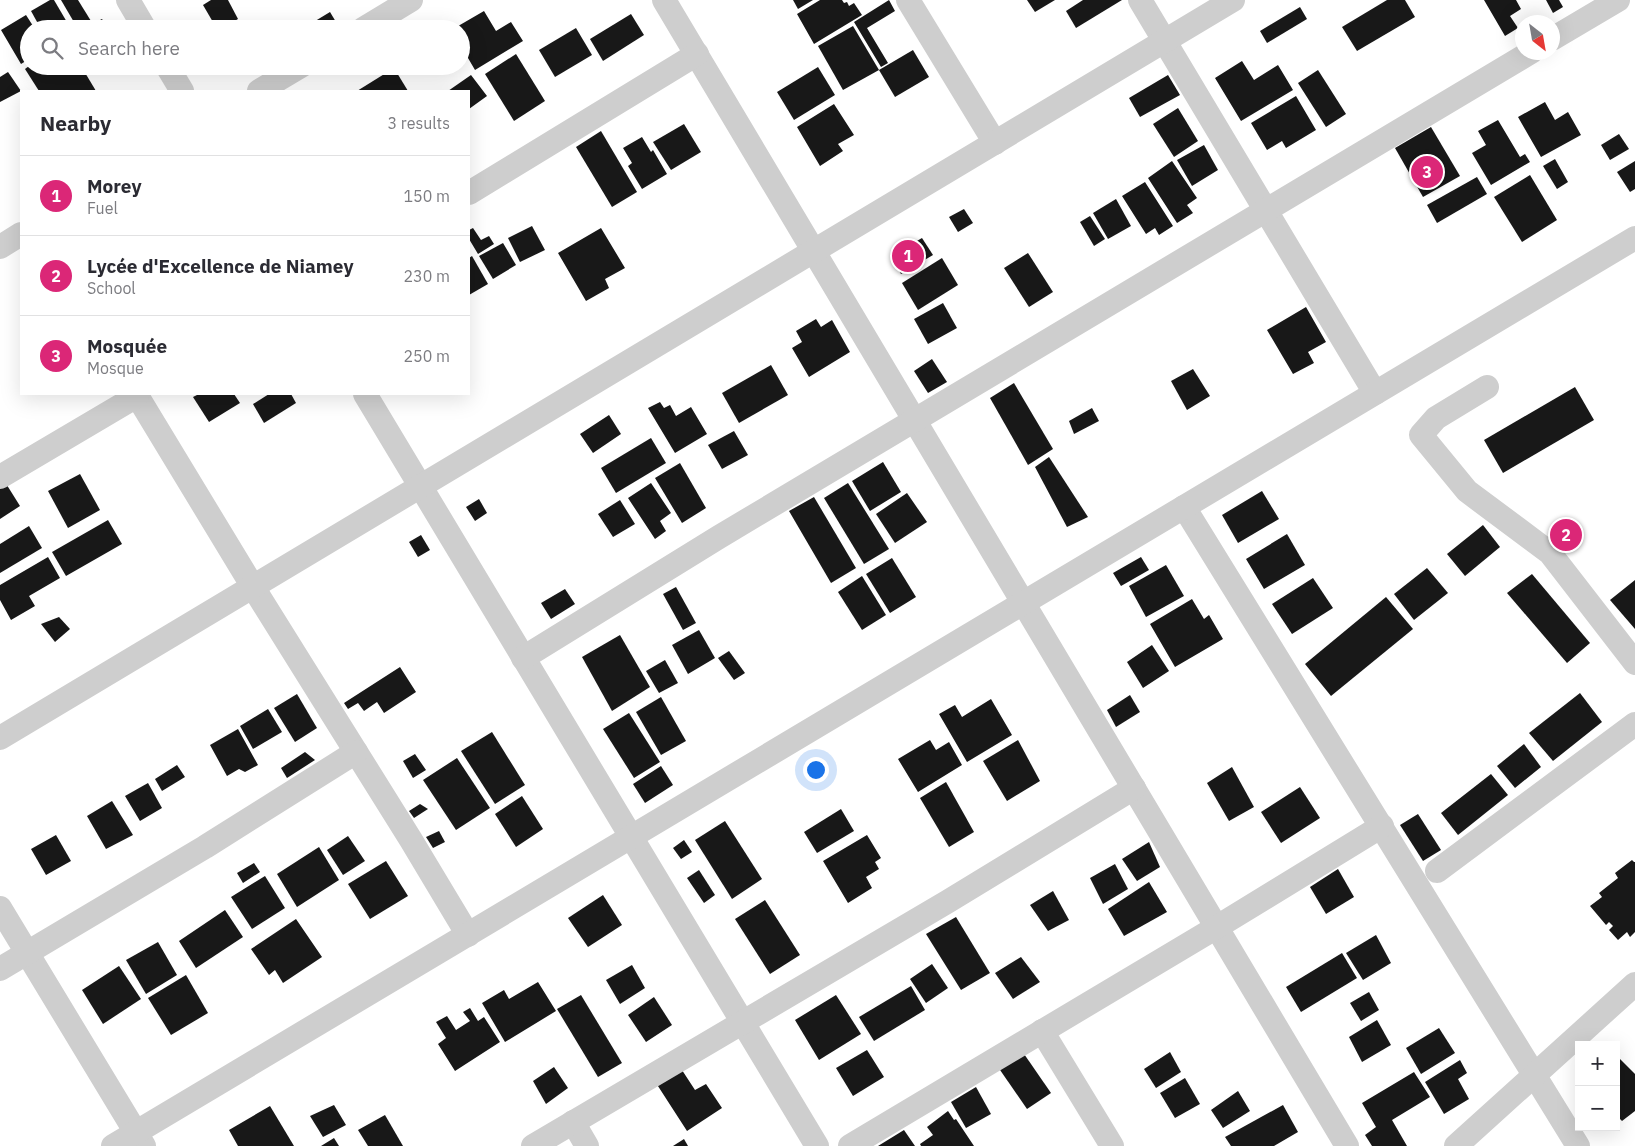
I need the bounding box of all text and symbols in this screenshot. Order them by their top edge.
north arrow [1515,15,1560,60]
search box [20,20,470,75]
icon: search [38,34,66,62]
text: Search here [78,36,180,60]
text: Nearby [40,109,111,137]
text: 3 results [387,113,450,133]
pin: 3 [1411,153,1443,191]
text: Morey [87,174,142,198]
text: 1 [51,186,61,206]
text: 150 m [403,186,450,206]
text: Fuel [87,198,118,218]
pin: 1 [892,237,924,275]
text: Lycée d'Excellence de Niamey [87,254,354,278]
text: 2 [51,266,61,286]
text: 230 m [403,266,450,286]
text: School [87,278,136,298]
text: Mosquée [87,334,167,358]
text: 3 [51,346,61,366]
text: 250 m [403,346,450,366]
text: Mosque [87,358,144,378]
pin: 2 [1550,516,1582,554]
your location [803,757,829,783]
map controls [1575,1041,1620,1131]
button: + [1575,1041,1620,1086]
button: − [1575,1086,1620,1131]

